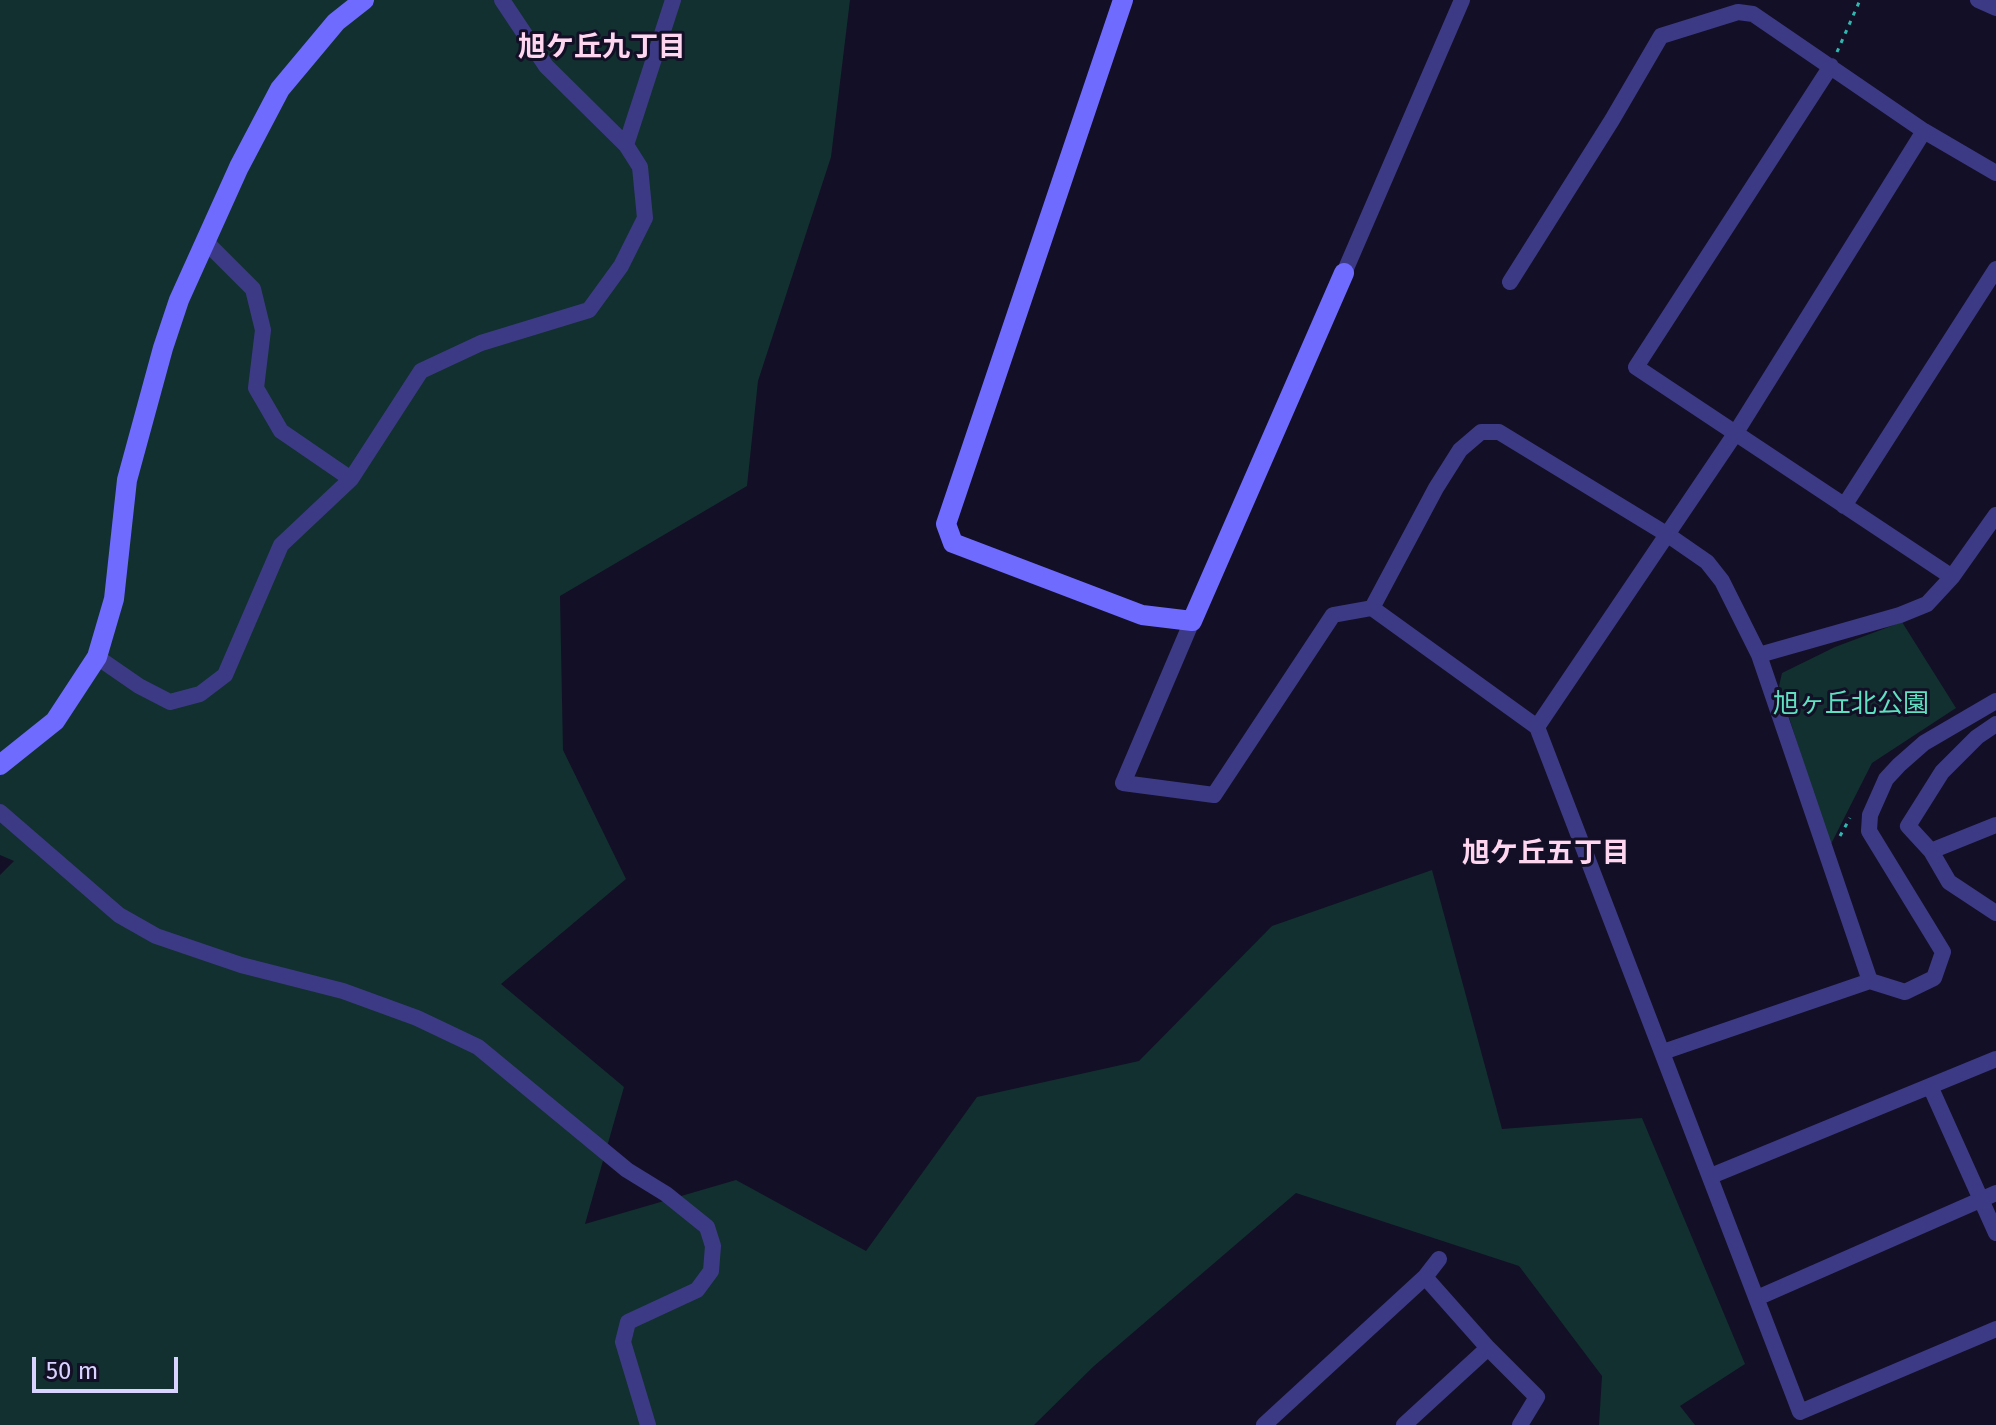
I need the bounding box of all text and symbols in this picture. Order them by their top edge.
district label: 旭ケ丘九丁目 [518,31,686,65]
park label: 旭ヶ丘北公園 [1773,689,1929,721]
district label: 旭ケ丘五丁目 [1462,837,1630,871]
scale bar [36,1341,182,1391]
text: 50 m [46,1357,98,1385]

